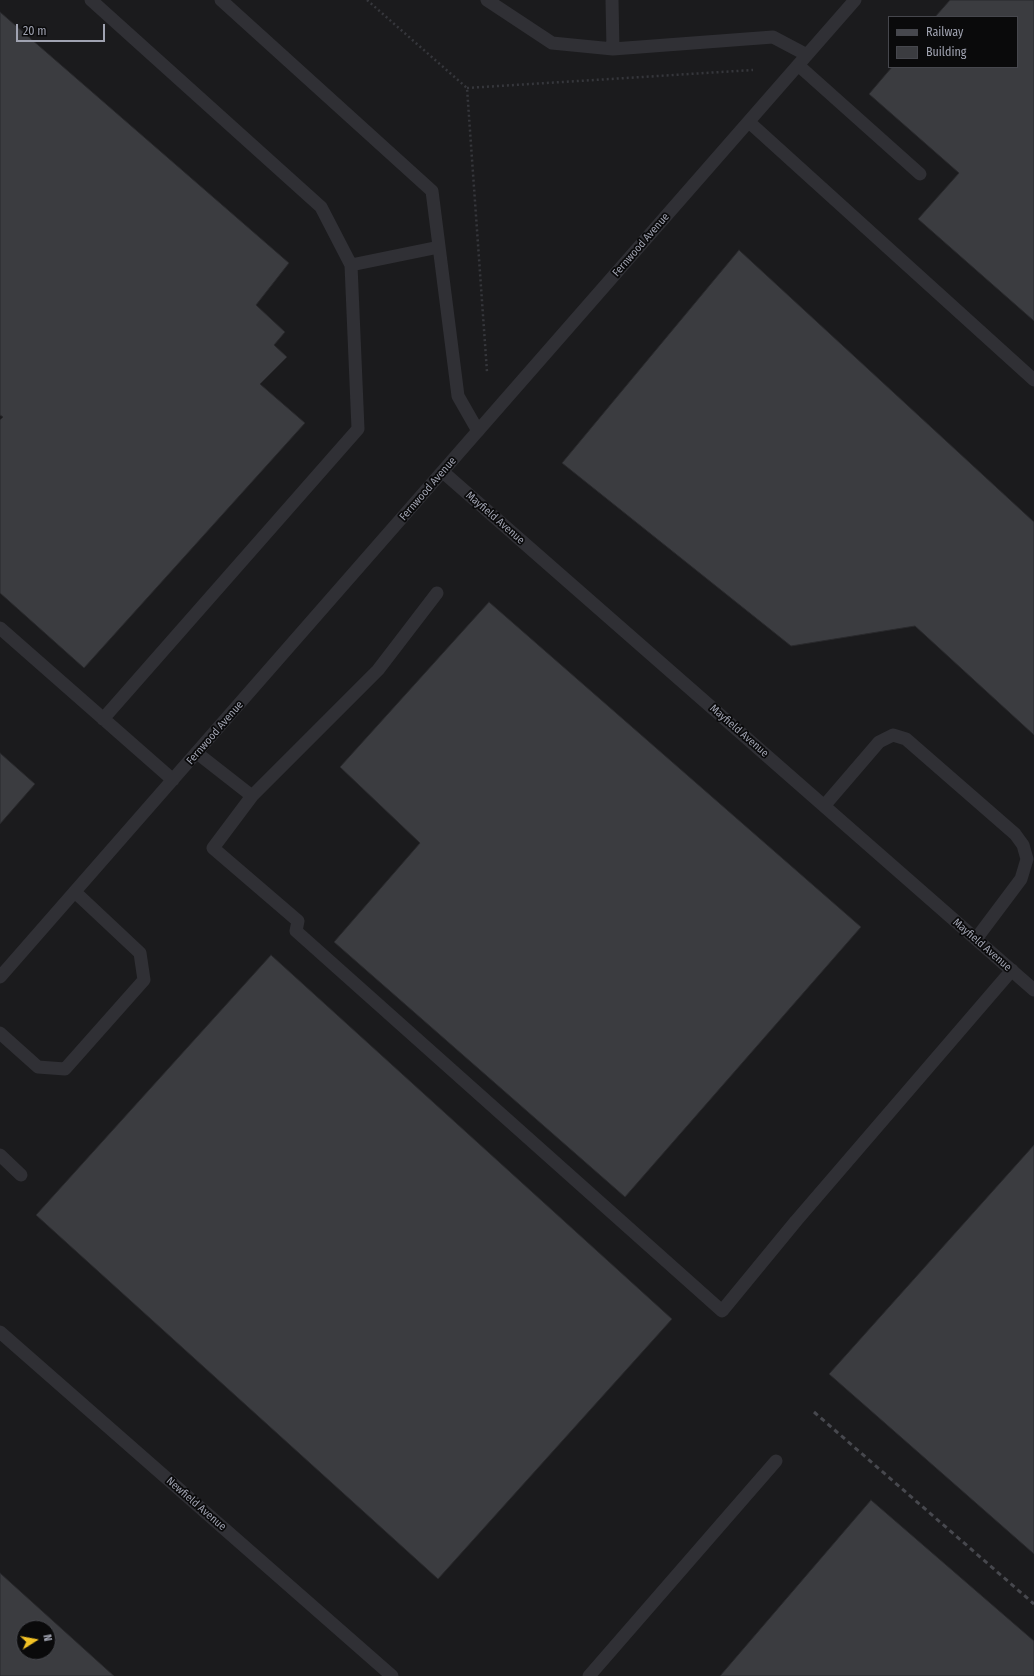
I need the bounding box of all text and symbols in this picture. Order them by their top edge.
scale bar [18,16,107,42]
legend [888,16,1018,68]
text: 20 m [23,24,47,38]
text: Railway [926,25,963,39]
text: Building [926,45,966,59]
street label: Fernwood Avenue [610,211,672,279]
street label: Fernwood Avenue [397,455,459,523]
street label: Mayfield Avenue [463,489,527,547]
street label: Fernwood Avenue [184,699,246,767]
street label: Mayfield Avenue [707,702,771,760]
street label: Mayfield Avenue [950,916,1014,974]
street label: Newfield Avenue [163,1474,229,1534]
north arrow [16,1620,56,1660]
text: N [40,1633,54,1642]

